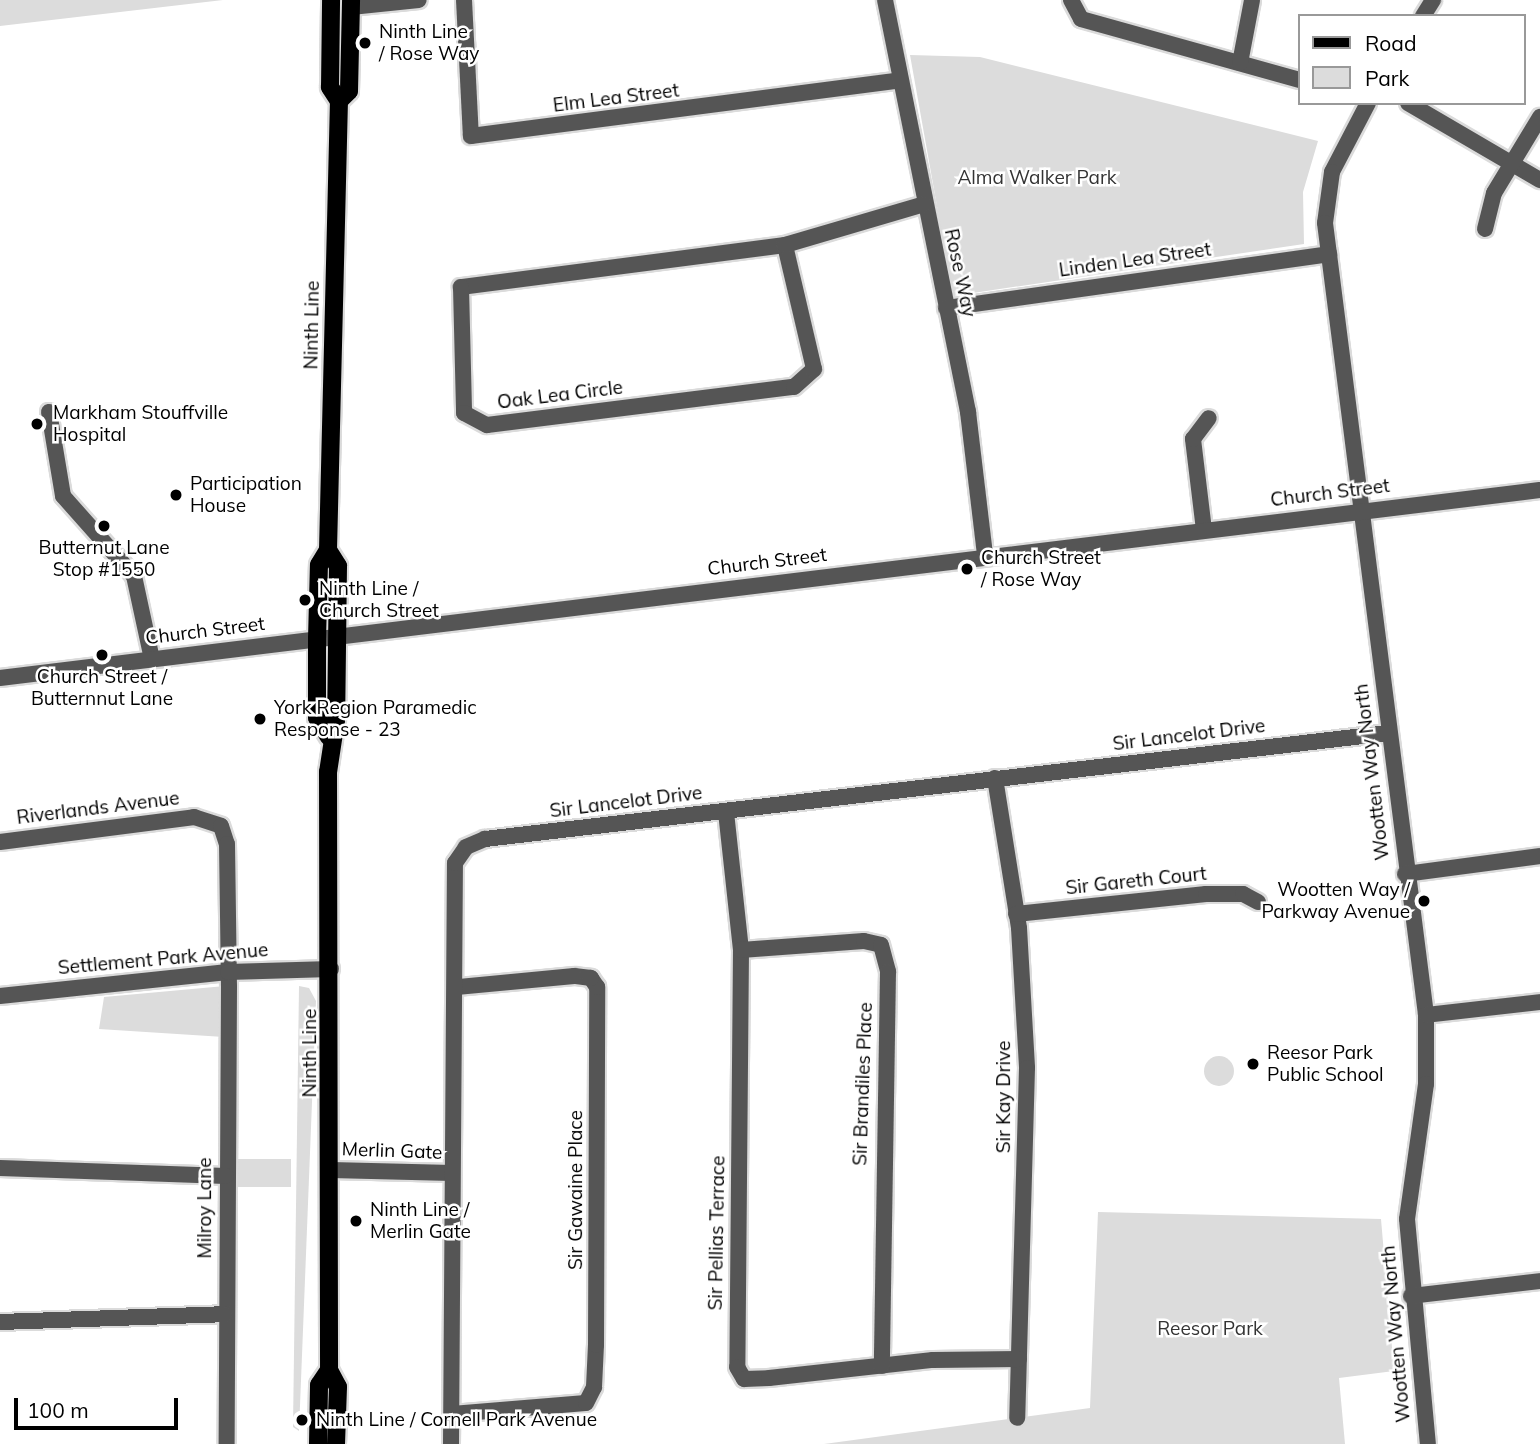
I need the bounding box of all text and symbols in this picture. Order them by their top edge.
legend [1298,14,1526,105]
place label: Ninth Line / Rose Way [379,21,479,65]
text: Road [1365,30,1416,56]
marker: Ninth Line / Rose Way [357,35,373,51]
text: Park [1365,65,1409,91]
street label: Elm Lea Street [552,79,680,117]
park label: Alma Walker Park [957,167,1117,189]
street label: Rose Way [940,227,980,319]
street label: Linden Lea Street [1057,238,1213,282]
street label: Ninth Line [300,280,324,370]
street label: Oak Lea Circle [496,376,624,414]
place label: Markham Stouffville Hospital [53,402,228,446]
marker: Markham Stouffville Hospital [27,414,47,434]
place label: Participation House [190,473,302,517]
street label: Church Street [1269,474,1391,512]
marker: Participation House [168,487,184,503]
marker: Butternut Lane Stop #1550 [96,518,112,534]
place label: Butternut Lane Stop #1550 [38,537,170,581]
street label: Church Street [706,543,828,581]
place label: Church Street / Rose Way [981,547,1101,591]
marker: Church Street / Rose Way [959,561,975,577]
place label: Ninth Line / Church Street [319,578,439,622]
marker: Ninth Line / Church Street [297,592,313,608]
street label: Church Street [144,612,266,650]
marker: Church Street / Butternnut Lane [94,647,110,663]
place label: Church Street / Butternnut Lane [31,666,173,710]
street label: Wootten Way North [1350,682,1394,862]
place label: York Region Paramedic Response - 23 [274,697,477,741]
marker: York Region Paramedic Response - 23 [252,711,268,727]
street label: Sir Lancelot Drive [1111,714,1267,756]
street label: Sir Lancelot Drive [548,781,704,823]
street label: Riverlands Avenue [15,787,181,829]
street label: Sir Gareth Court [1064,862,1208,900]
place label: Wootten Way / Parkway Avenue [1261,879,1410,923]
marker: Wootten Way / Parkway Avenue [1416,893,1432,909]
street label: Settlement Park Avenue [57,938,269,980]
street label: Sir Brandiles Place [849,1002,877,1166]
street label: Ninth Line [299,1009,321,1097]
street label: Sir Kay Drive [993,1041,1015,1153]
place label: Reesor Park Public School [1267,1042,1384,1086]
marker: Reesor Park Public School [1245,1056,1261,1072]
street label: Sir Gawaine Place [565,1110,587,1270]
street label: Merlin Gate [341,1138,443,1164]
street label: Sir Pellias Terrace [704,1155,730,1311]
street label: Milroy Lane [194,1157,216,1259]
place label: Ninth Line / Merlin Gate [370,1199,471,1243]
marker: Ninth Line / Merlin Gate [348,1213,364,1229]
street label: Wootten Way North [1377,1245,1415,1423]
park label: Reesor Park [1157,1318,1263,1340]
scale bar [18,1384,182,1428]
text: 100 m [27,1397,89,1423]
place label: Ninth Line / Cornell Park Avenue [316,1409,597,1431]
marker: Ninth Line / Cornell Park Avenue [294,1412,310,1428]

